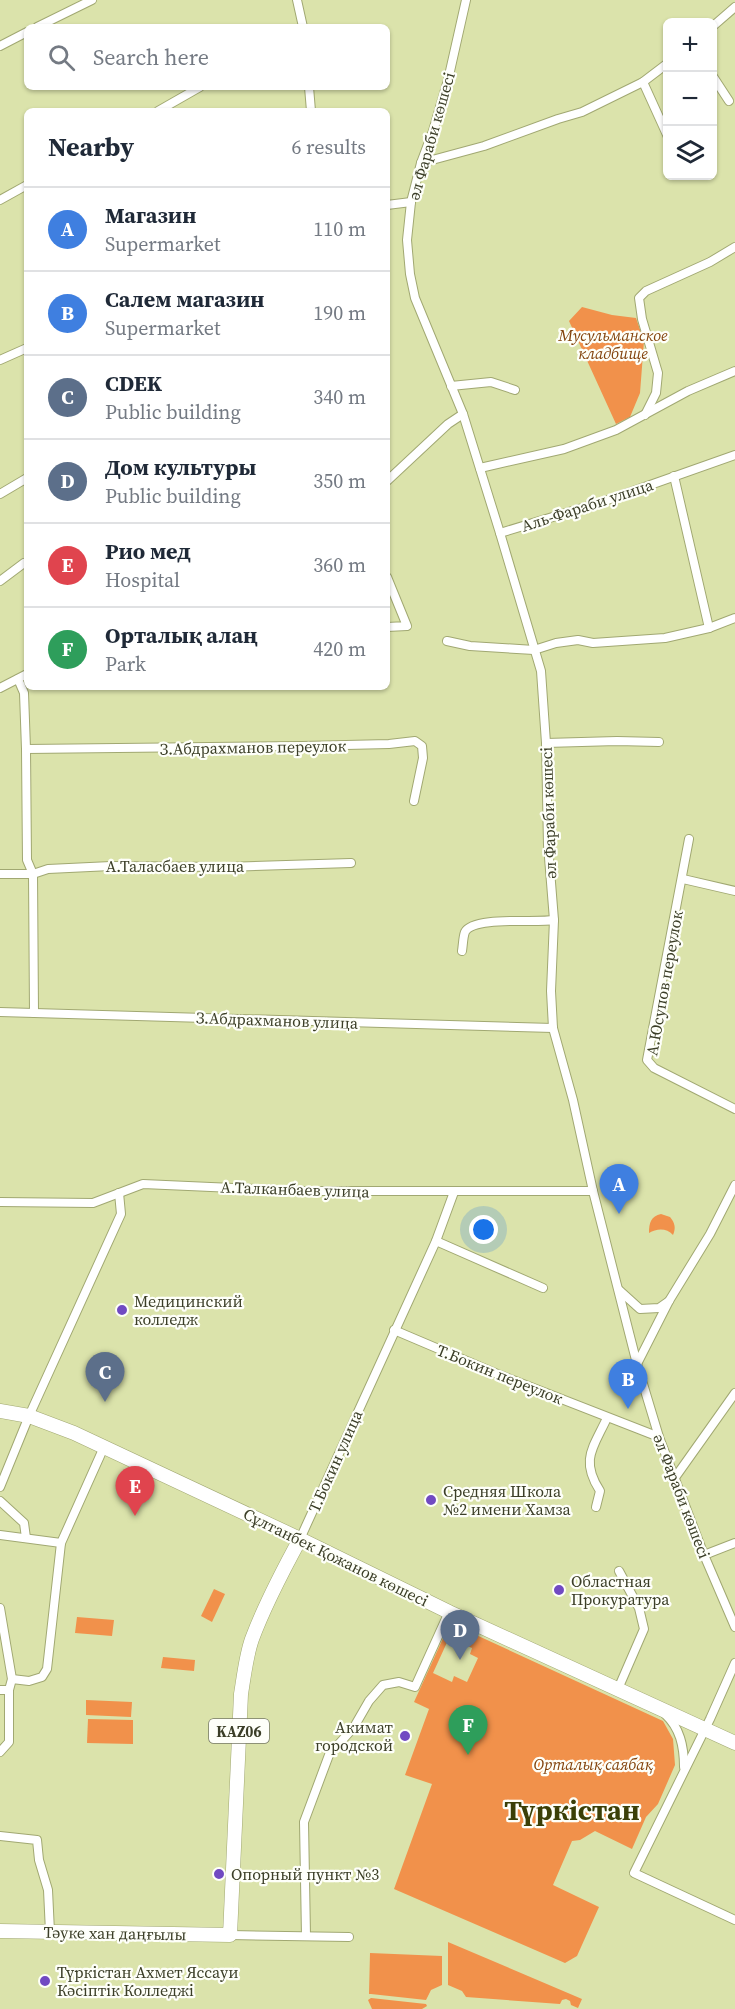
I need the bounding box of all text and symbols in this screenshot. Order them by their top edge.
map controls [663,18,717,180]
button: + [663,18,717,72]
search box [24,24,390,90]
icon: search [45,41,78,74]
text: Search here [93,42,209,72]
street label: әл Фараби көшесі [402,69,460,203]
button: − [663,72,717,126]
button: layers [663,126,717,180]
text: Nearby [48,129,134,165]
text: 6 results [291,133,366,161]
text: Магазин [105,200,196,230]
text: A [61,215,74,243]
text: 110 m [313,215,366,243]
text: Supermarket [105,230,220,258]
text: Салем магазин [105,284,265,314]
text: B [61,299,74,327]
text: 190 m [313,299,366,327]
text: Supermarket [105,314,220,342]
park label: Мусульманское кладбище [557,324,668,364]
text: CDEK [105,368,162,398]
text: C [61,383,74,411]
text: 340 m [313,383,366,411]
text: Public building [105,398,241,426]
text: Дом культуры [105,452,256,482]
text: D [60,467,75,495]
text: 350 m [313,467,366,495]
street label: Аль-Фараби улица [518,473,657,537]
text: Public building [105,482,241,510]
text: Рио мед [105,536,191,566]
text: E [62,551,73,579]
text: 360 m [313,551,366,579]
text: Hospital [105,566,180,594]
text: Орталық алаң [105,620,258,650]
text: F [62,635,73,663]
text: 420 m [313,635,366,663]
text: Park [105,650,146,678]
street label: З.Абдрахманов переулок [160,734,347,760]
street label: әл Фараби көшесі [535,746,561,879]
street label: А.Таласбаев улица [106,855,245,877]
street label: А.Юсупов переулок [640,908,688,1057]
street label: З.Абдрахманов улица [196,1006,359,1034]
pin: A [600,1164,638,1214]
street label: А.Талканбаев улица [220,1175,371,1203]
your location [469,1215,498,1244]
place label: Медицинский колледж [134,1290,243,1330]
marker: Медицинский колледж [115,1303,129,1317]
street label: Т.Бокин переулок [434,1339,566,1409]
pin: C [86,1352,124,1402]
pin: B [608,1360,648,1409]
street label: Т.Бокин улица [303,1406,368,1516]
street label: әл Фараби көшесі [648,1430,716,1562]
pin: E [116,1466,154,1516]
place label: Средняя Школа №2 имени Хамза [443,1480,571,1520]
marker: Средняя Школа №2 имени Хамза [424,1493,438,1507]
street label: Сұлтанбек Қожанов көшесі [240,1503,432,1612]
place label: Областная Прокуратура [571,1570,670,1610]
marker: Областная Прокуратура [552,1583,566,1597]
pin: D [440,1610,480,1660]
pin: F [448,1706,488,1755]
place label: Акимат городской [315,1716,394,1756]
road number: KАZ06 [209,1719,269,1743]
marker: Акимат городской [398,1729,412,1743]
park label: Орталық саябақ [533,1753,654,1775]
district label: Түркістан [504,1791,640,1829]
place label: Опорный пункт №3 [231,1863,379,1885]
marker: Опорный пункт №3 [212,1867,226,1881]
street label: Тәуке хан даңғылы [43,1921,187,1945]
place label: Түркістан Ахмет Яссауи Кәсіптік Колледжі [57,1961,239,2001]
marker: Түркістан Ахмет Яссауи Кәсіптік Колледжі [38,1974,52,1988]

